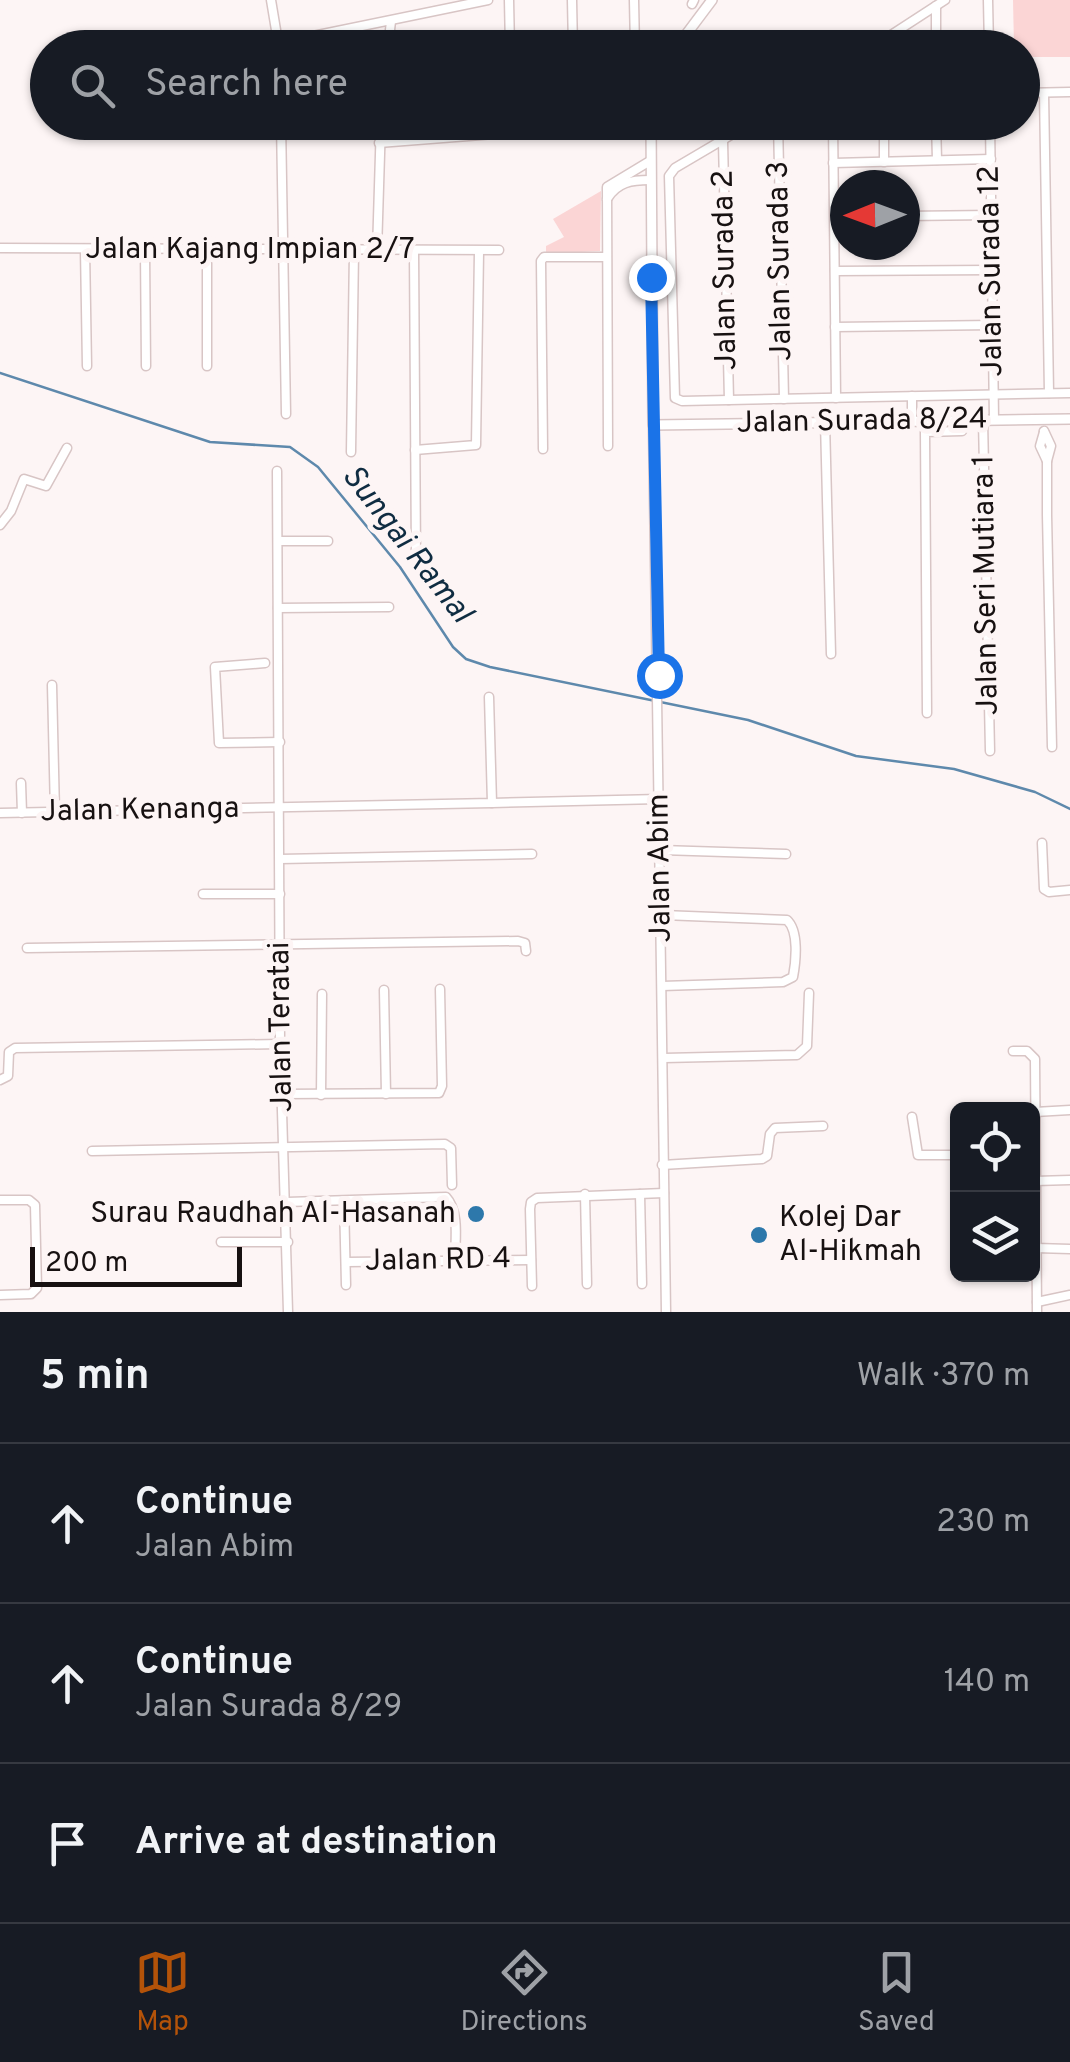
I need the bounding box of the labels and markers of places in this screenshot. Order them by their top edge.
place label: Surau Raudhah Al-Hasanah [90,1196,456,1233]
place label: Kolej Dar Al-Hikmah [779,1200,922,1271]
marker: Surau Raudhah Al-Hasanah [465,1203,487,1225]
marker: Kolej Dar Al-Hikmah [748,1224,770,1246]

